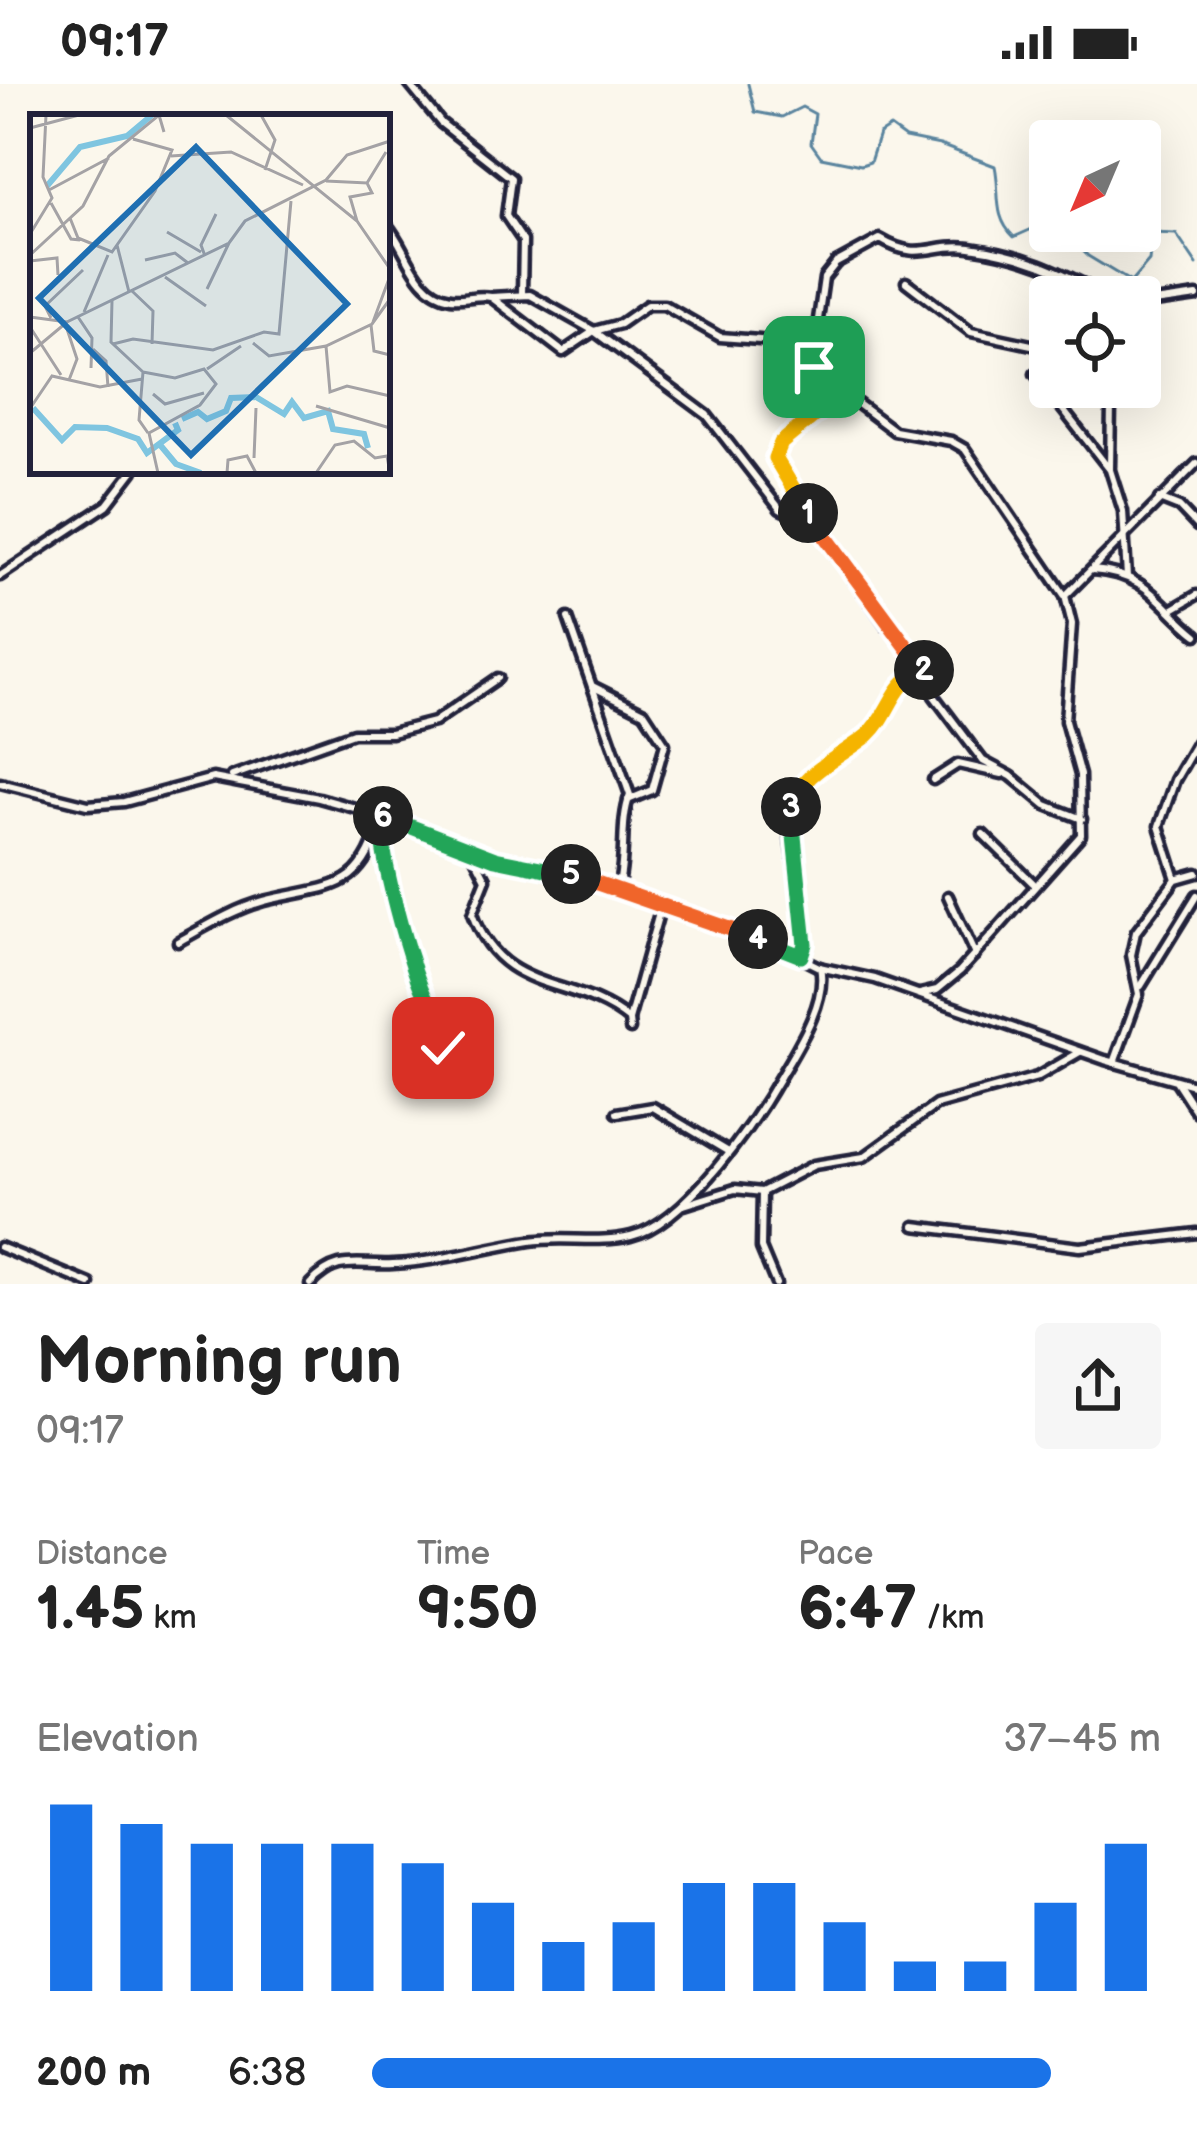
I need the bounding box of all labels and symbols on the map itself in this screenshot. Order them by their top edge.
inset map [30,114,390,474]
north arrow [1029,120,1161,252]
pin [763,316,865,418]
pin: 1 [778,483,838,543]
pin: 2 [894,640,954,700]
pin: 3 [761,777,821,837]
pin: 6 [353,786,413,846]
pin: 5 [541,844,601,904]
pin: 4 [728,909,788,969]
pin [392,997,494,1099]

